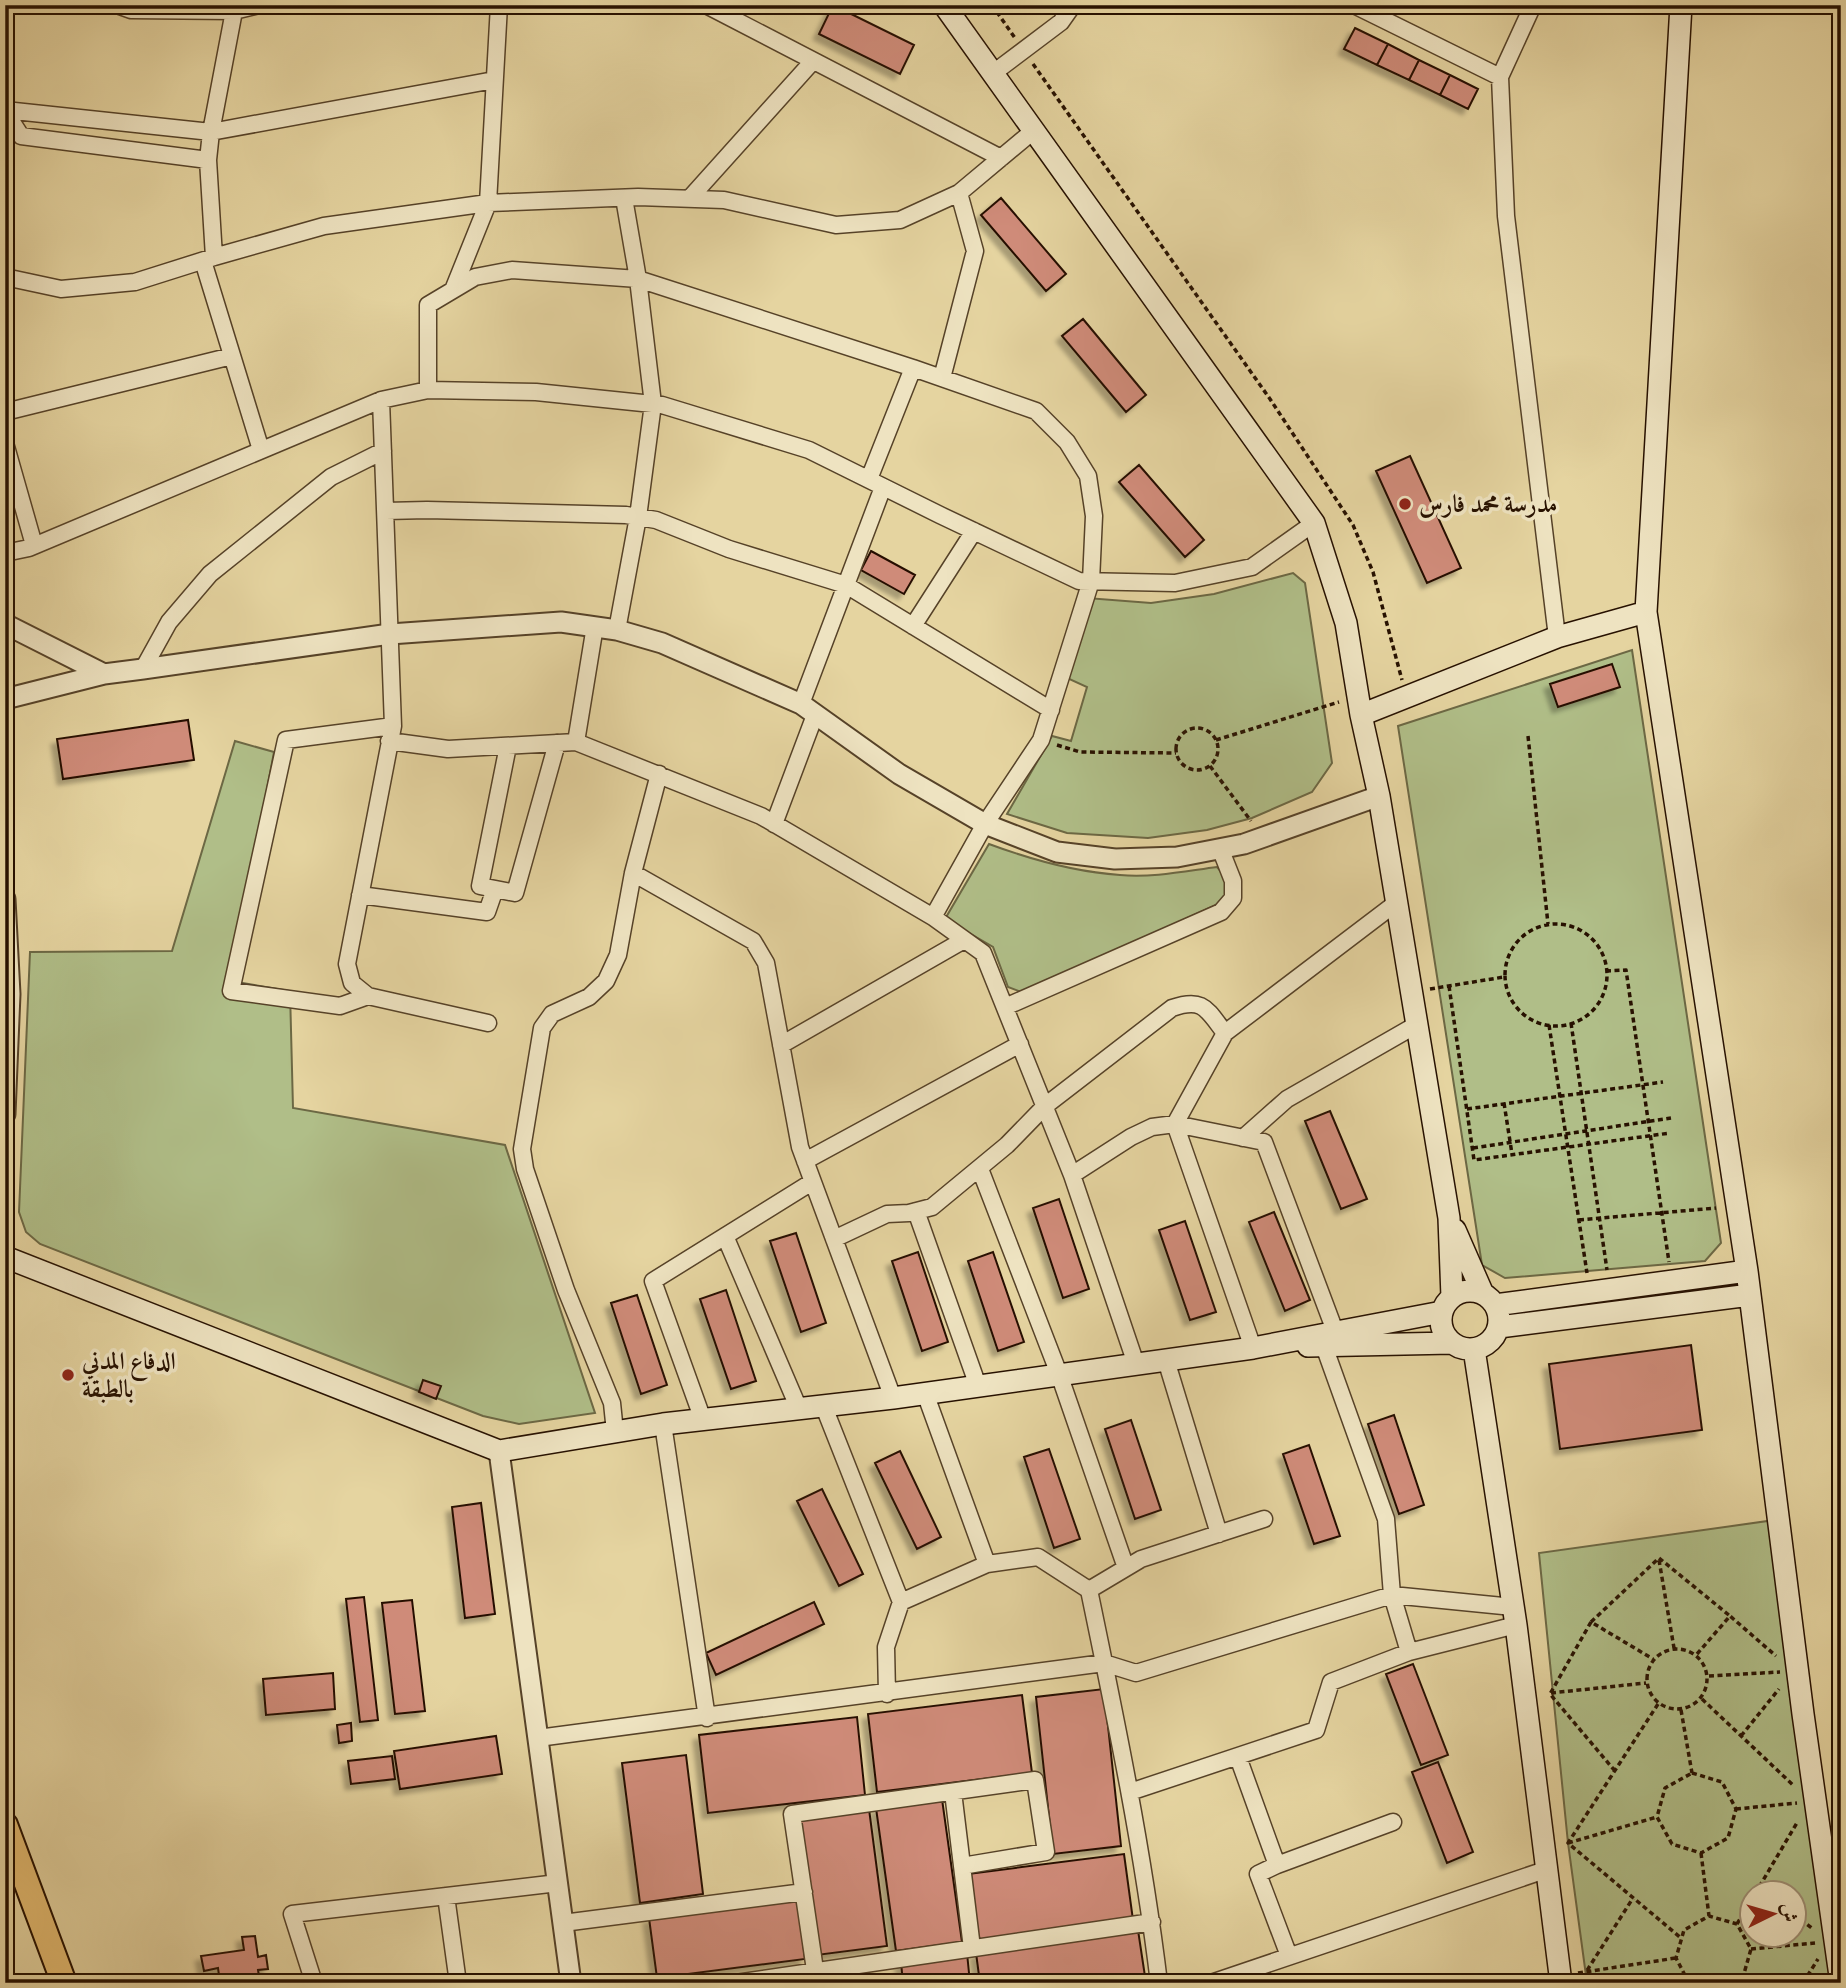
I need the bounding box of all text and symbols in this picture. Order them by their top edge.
place label: مدرسة محمد فارس [1419,486,1557,521]
marker: مدرسة محمد فارس [1397,496,1413,512]
place label: الدفاع المدني بالطبقة [81,1343,176,1406]
marker: الدفاع المدني بالطبقة [60,1367,76,1383]
north arrow [1738,1880,1808,1950]
text: ش [1775,1902,1805,1923]

